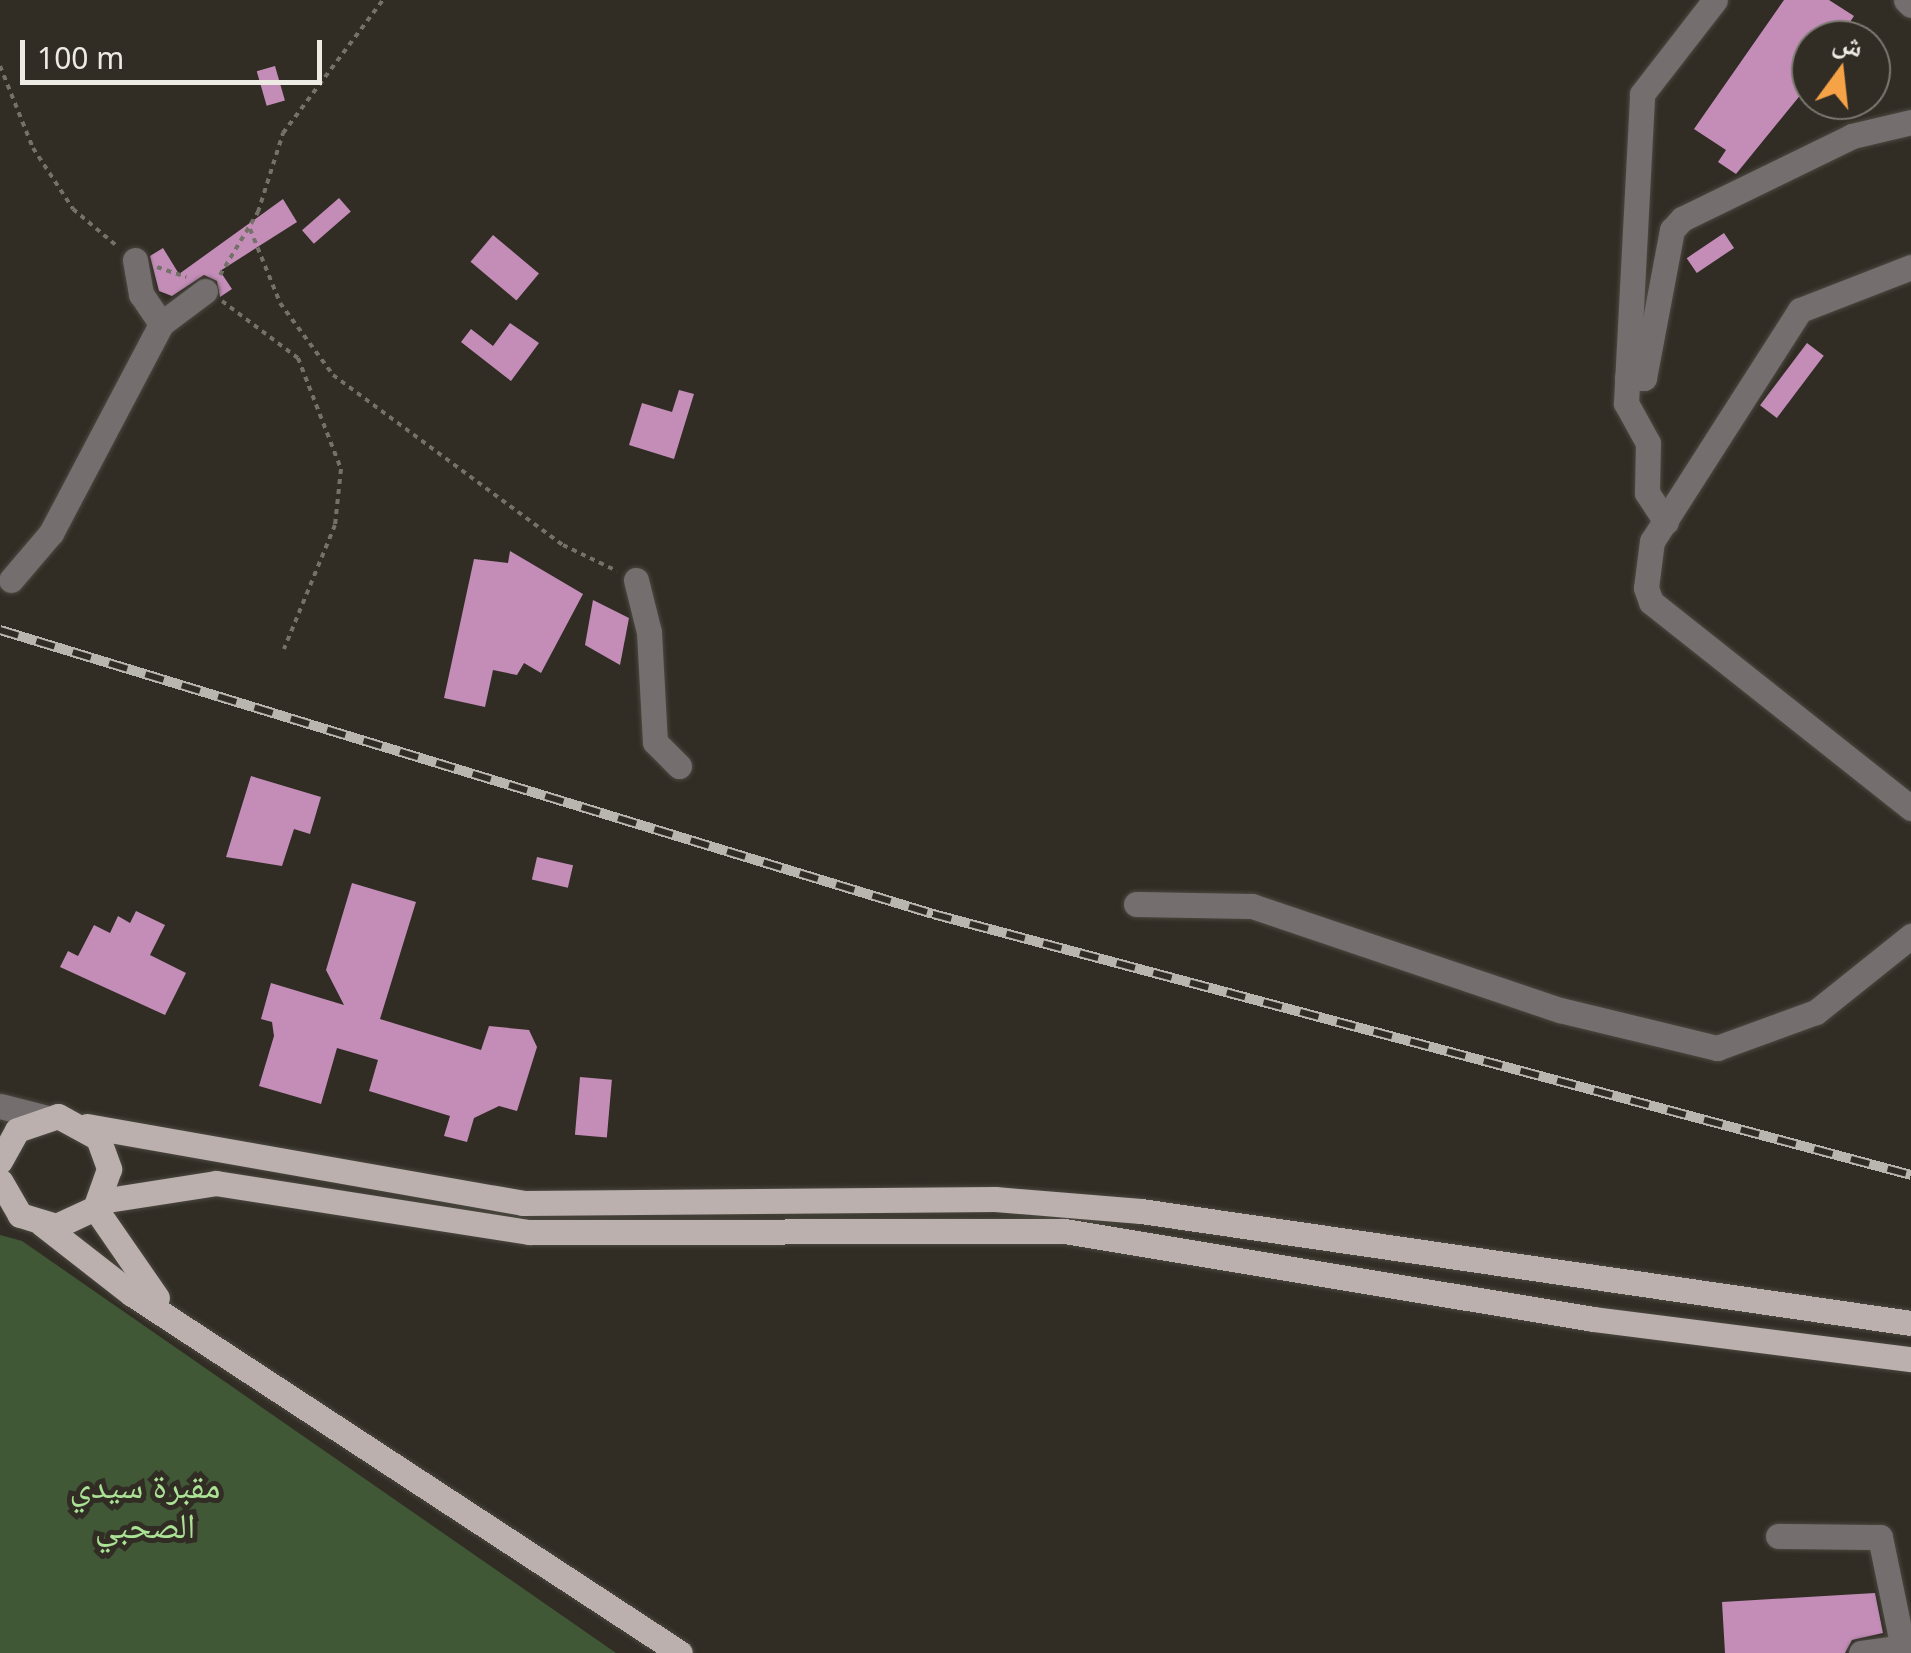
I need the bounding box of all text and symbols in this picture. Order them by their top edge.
scale bar [25,20,328,82]
north arrow [1791,20,1891,120]
text: ش [1829,21,1868,65]
text: 100 m [37,37,124,78]
park label: مقبرة سيدي الصحبي [69,1464,221,1546]

